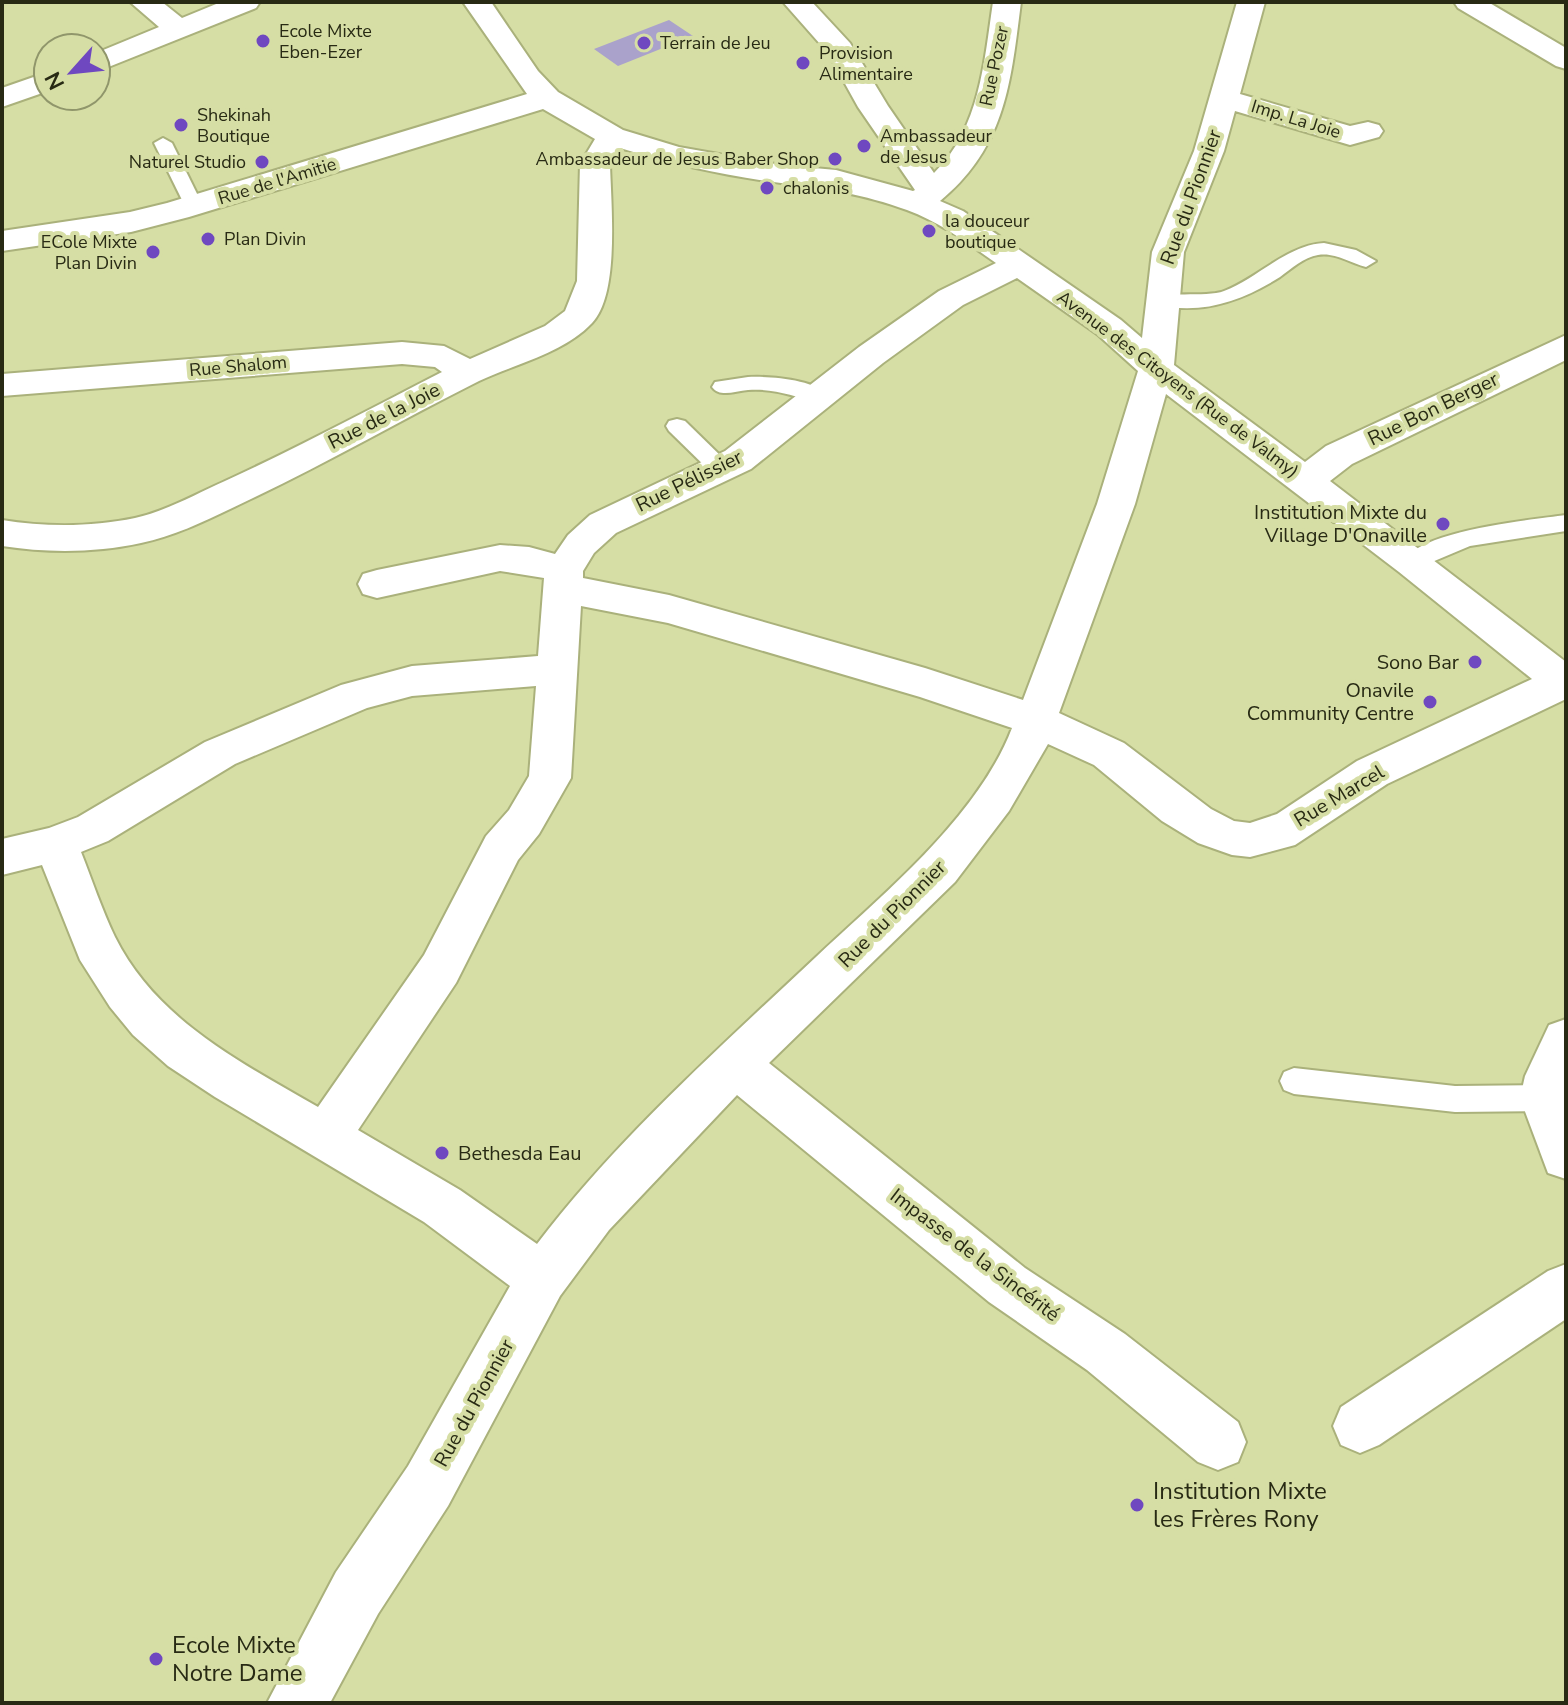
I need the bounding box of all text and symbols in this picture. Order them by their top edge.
place label: Ecole Mixte Eben-Ezer [279,19,372,64]
street label: Rue Pozer [974,23,1014,108]
place label: Terrain de Jeu [660,31,771,55]
north arrow [32,32,112,112]
marker: Ecole Mixte Eben-Ezer [254,32,272,50]
marker: Terrain de Jeu [635,34,653,52]
place label: Provision Alimentaire [819,41,913,86]
marker: Provision Alimentaire [794,54,812,72]
text: N [38,66,72,95]
street label: Imp. La Joie [1248,94,1344,144]
place label: Shekinah Boutique [197,103,271,148]
marker: Shekinah Boutique [172,116,190,134]
place label: Ambassadeur de Jesus [880,124,993,169]
street label: Rue du Pionnier [1154,126,1228,268]
marker: Ambassadeur de Jesus [855,137,873,155]
place label: Ambassadeur de Jesus Baber Shop [536,147,819,171]
place label: Naturel Studio [129,150,246,174]
marker: Ambassadeur de Jesus Baber Shop [826,150,844,168]
street label: Rue de l'Amitie [215,152,339,210]
marker: Naturel Studio [253,153,271,171]
place label: chalonis [783,176,849,200]
marker: chalonis [758,179,776,197]
place label: la douceur boutique [945,209,1030,254]
marker: la douceur boutique [920,222,938,240]
place label: Plan Divin [224,227,306,251]
place label: ECole Mixte Plan Divin [41,230,137,275]
marker: Plan Divin [199,230,217,248]
marker: ECole Mixte Plan Divin [144,243,162,261]
street label: Avenue des Citoyens (Rue de Valmy) [1052,285,1304,483]
street label: Rue Shalom [188,350,288,382]
street label: Rue Bon Berger [1363,366,1503,452]
street label: Rue de la Joie [323,376,445,456]
street label: Rue Pélissier [631,444,747,518]
place label: Institution Mixte du Village D'Onaville [1254,499,1427,549]
marker: Institution Mixte du Village D'Onaville [1434,515,1452,533]
place label: Sono Bar [1377,649,1459,676]
marker: Sono Bar [1466,653,1484,671]
place label: Onavile Community Centre [1247,677,1414,727]
marker: Onavile Community Centre [1421,693,1439,711]
street label: Rue Marcel [1289,758,1389,834]
street label: Rue du Pionnier [832,854,952,974]
place label: Bethesda Eau [458,1140,582,1167]
marker: Bethesda Eau [433,1144,451,1162]
street label: Impasse de la Sincérité [885,1182,1065,1328]
street label: Rue du Pionnier [428,1334,520,1472]
place label: Institution Mixte les Frères Rony [1153,1475,1327,1535]
marker: Institution Mixte les Frères Rony [1128,1496,1146,1514]
place label: Ecole Mixte Notre Dame [172,1629,303,1689]
marker: Ecole Mixte Notre Dame [147,1650,165,1668]

